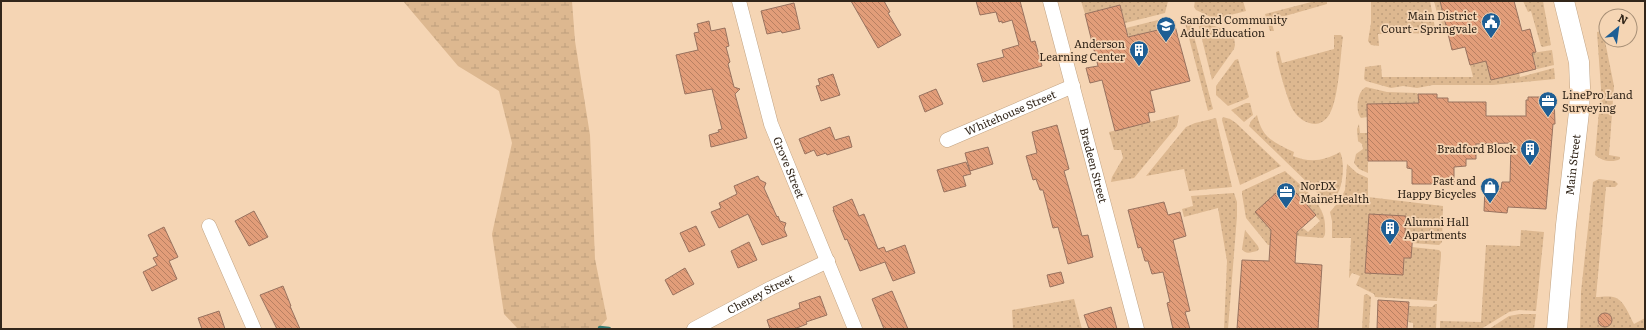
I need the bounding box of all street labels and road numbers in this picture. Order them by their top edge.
street label: Whitehouse Street [962,85,1059,138]
street label: Bradeen Street [1077,126,1112,205]
street label: Main Street [1560,133,1583,196]
street label: Grove Street [770,134,810,201]
street label: Cheney Street [724,269,797,317]

